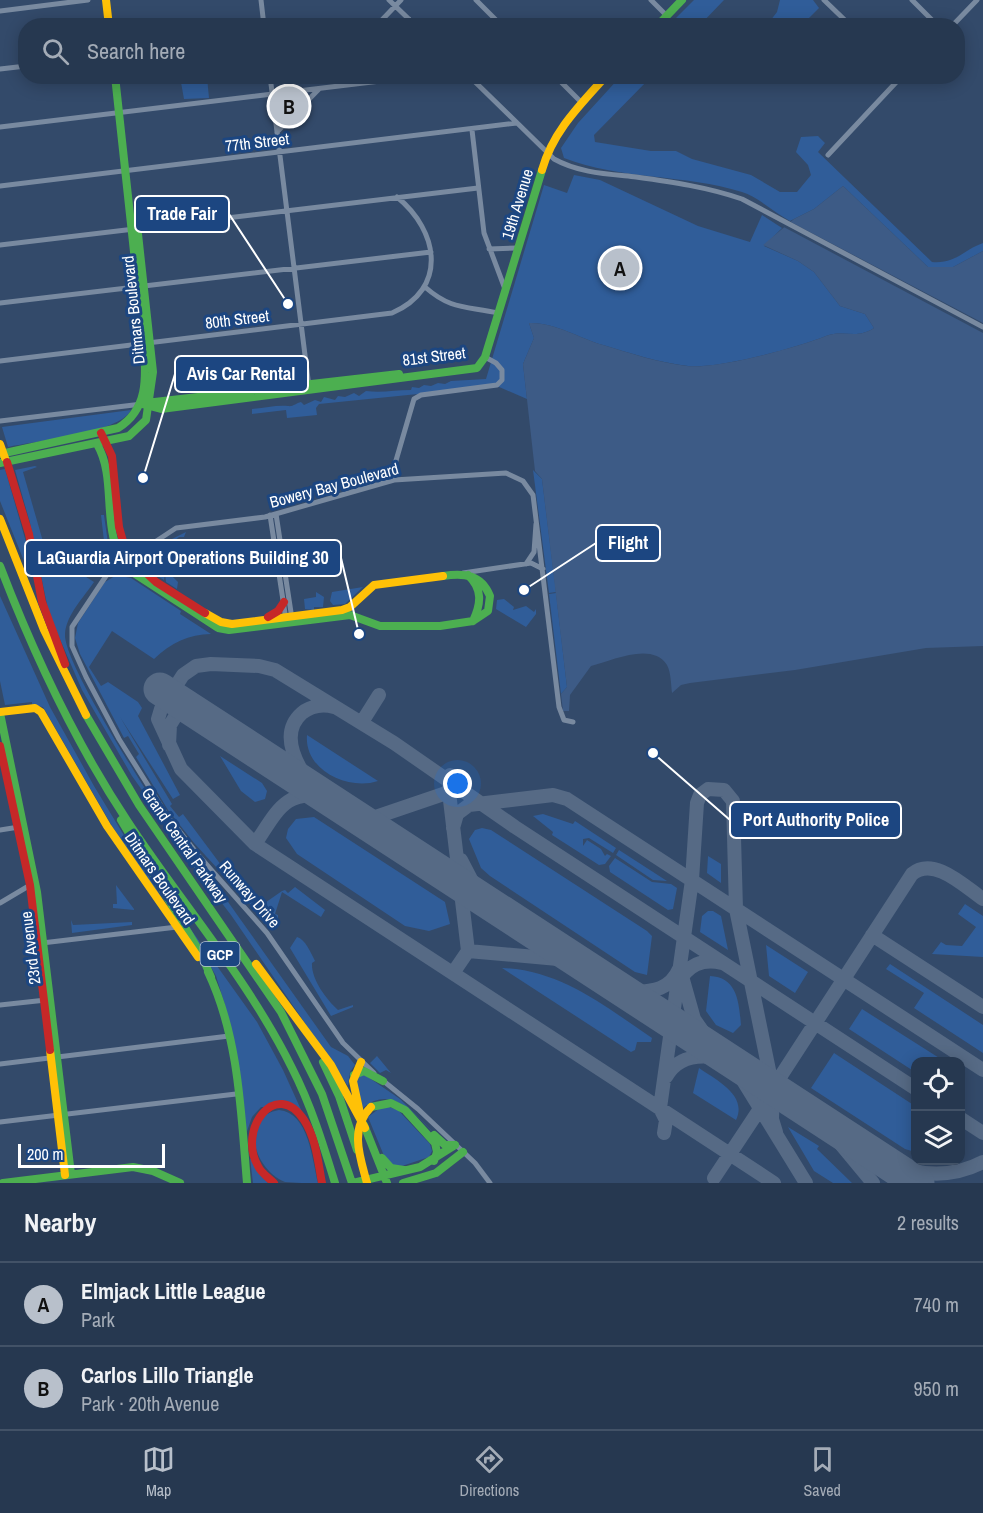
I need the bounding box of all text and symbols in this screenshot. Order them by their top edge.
search box [18,18,965,84]
icon: search [39,35,72,68]
text: Search here [87,36,185,66]
pin: B [270,84,308,128]
street label: 77th Street [224,127,291,157]
street label: 19th Avenue [496,166,538,242]
callout: Trade Fair [135,196,229,232]
text: Trade Fair [147,201,217,226]
pin: A [600,246,640,290]
street label: Ditmars Boulevard [116,255,150,365]
street label: 80th Street [204,304,271,334]
street label: 81st Street [401,341,467,371]
callout: Avis Car Rental [175,356,308,392]
text: Avis Car Rental [187,361,295,386]
street label: Bowery Bay Boulevard [267,457,401,513]
callout: Flight [596,525,660,561]
text: Flight [608,530,648,555]
callout: LaGuardia Airport Operations Building 30 [25,540,341,576]
text: LaGuardia Airport Operations Building 30 [37,545,329,570]
your location [443,769,472,798]
street label: Grand Central Parkway [137,783,233,908]
callout: Port Authority Police [730,802,901,838]
text: Port Authority Police [743,807,889,832]
street label: Ditmars Boulevard [120,827,200,929]
street label: Runway Drive [215,856,285,932]
street label: 23rd Avenue [15,910,45,986]
road number: GCP [200,942,240,966]
map controls [911,1057,965,1165]
button: locate [911,1057,965,1111]
button: layers [911,1111,965,1165]
scale bar [18,1141,165,1168]
text: 200 m [27,1143,63,1165]
text: Nearby [24,1205,96,1240]
text: 2 results [897,1209,959,1236]
text: Elmjack Little League [81,1276,266,1306]
text: A [38,1291,49,1318]
text: 740 m [913,1291,959,1318]
text: Park [81,1306,115,1333]
text: Carlos Lillo Triangle [81,1360,253,1390]
text: B [38,1375,49,1402]
text: 950 m [913,1375,959,1402]
text: Park · 20th Avenue [81,1390,219,1417]
tab: Map [142,1443,175,1501]
tab: Directions [459,1443,519,1501]
tab: Saved [804,1443,841,1501]

